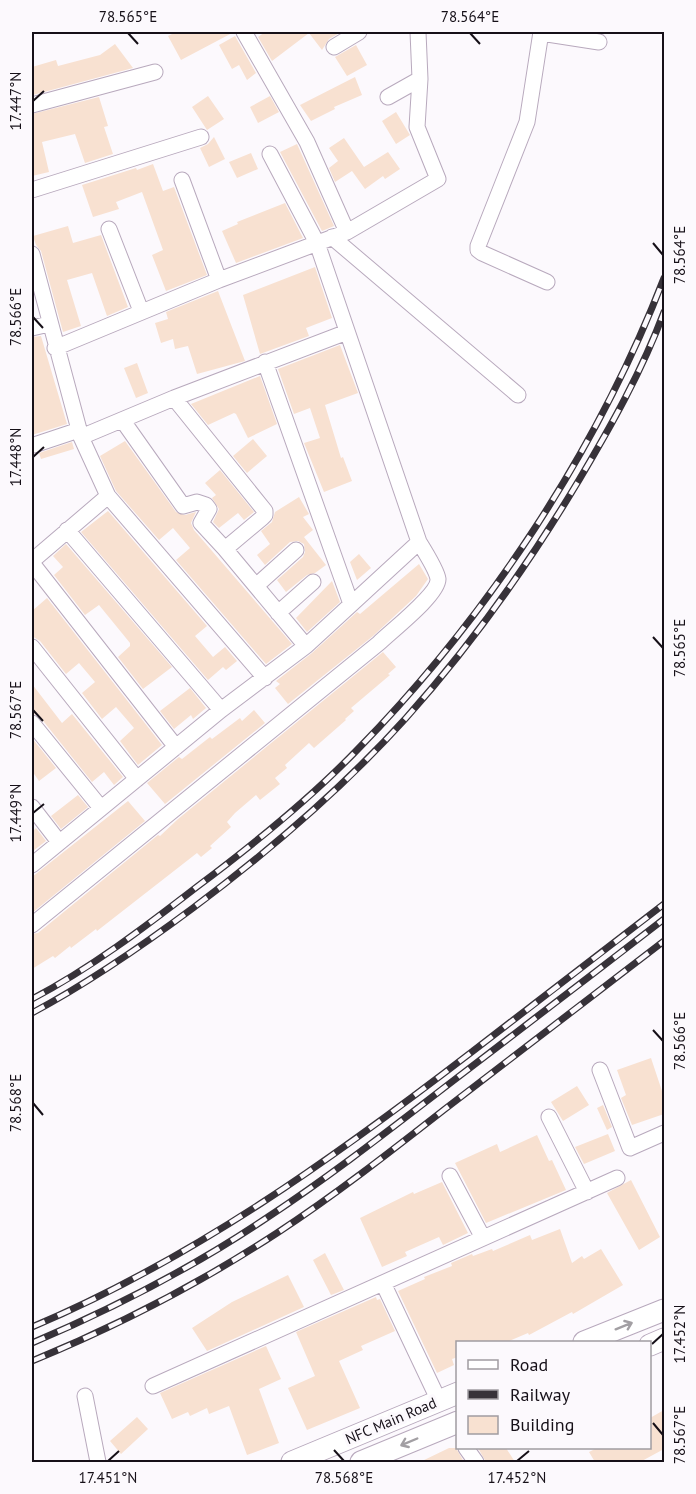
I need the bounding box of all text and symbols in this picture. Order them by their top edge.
text: 78.565°E [99,7,157,26]
text: 78.564°E [441,7,499,26]
text: 17.447°N [6,72,25,130]
text: 78.564°E [670,226,689,284]
text: 78.566°E [6,288,25,346]
text: 17.448°N [6,428,25,486]
text: 78.565°E [670,619,689,677]
text: 78.567°E [6,681,25,739]
text: 17.449°N [6,784,25,842]
text: 78.566°E [670,1012,689,1070]
text: 78.568°E [6,1074,25,1132]
text: 17.452°N [670,1305,689,1363]
one-way arrow [615,1320,633,1331]
legend [456,1341,651,1449]
text: Road [510,1353,548,1376]
text: Railway [510,1383,571,1406]
street label: NFC Main Road [342,1393,439,1448]
text: 78.567°E [670,1406,689,1464]
text: Building [510,1413,574,1436]
one-way arrow [401,1437,419,1448]
text: 17.451°N [79,1468,137,1487]
text: 78.568°E [315,1468,373,1487]
text: 17.452°N [488,1468,546,1487]

